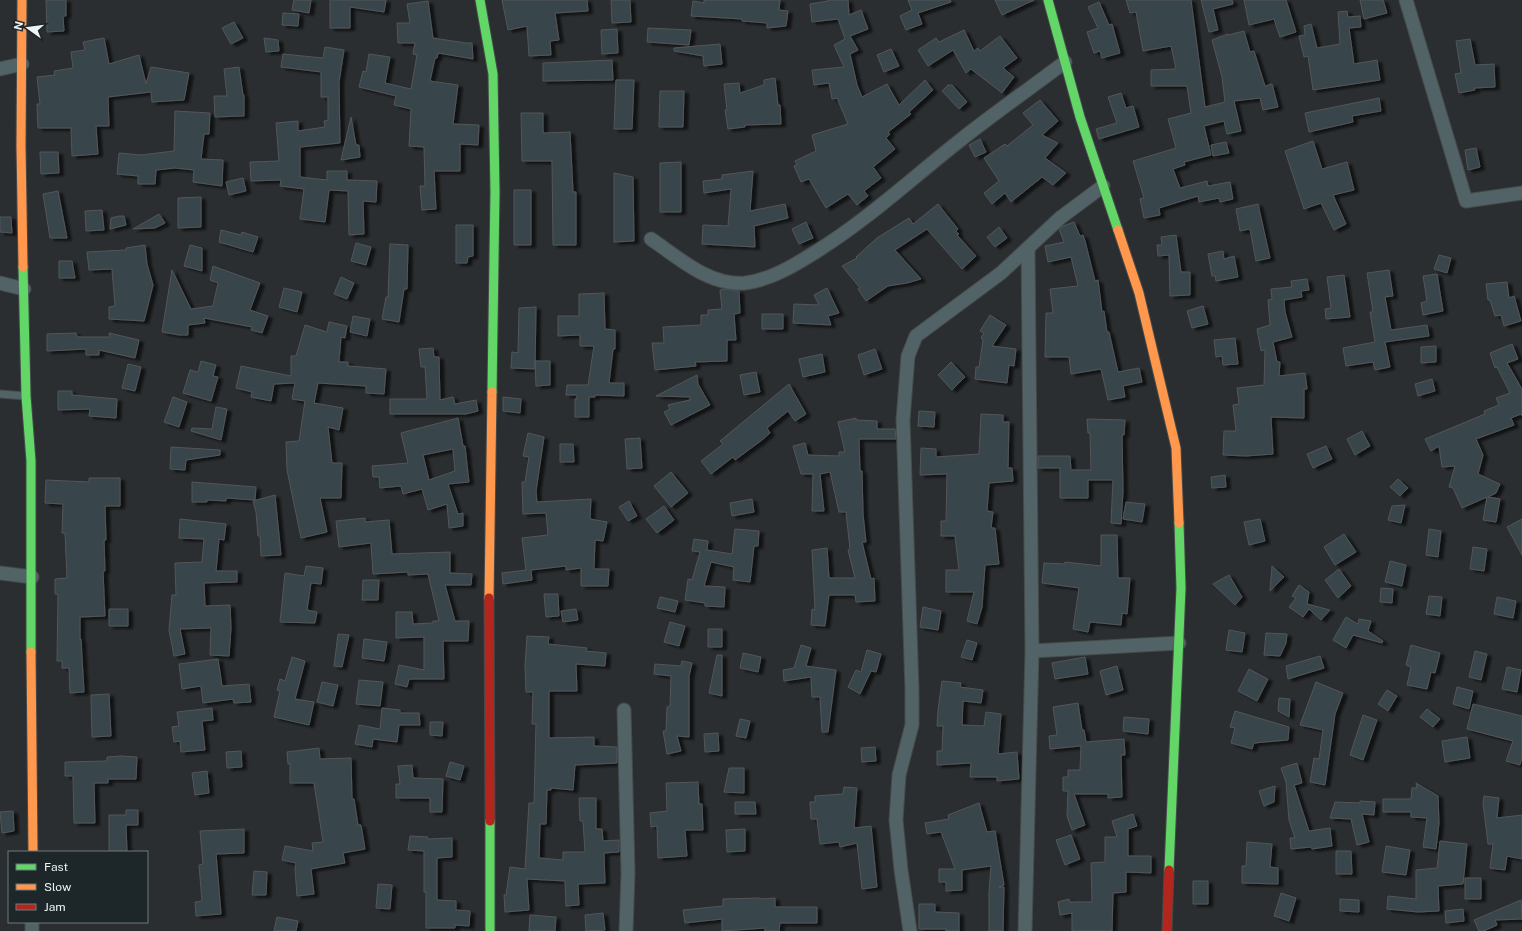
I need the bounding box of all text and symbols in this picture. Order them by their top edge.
north arrow [8,8,48,48]
text: N [11,20,25,31]
legend [8,851,148,923]
text: Fast [44,860,69,874]
text: Slow [44,880,72,894]
text: Jam [44,900,66,914]

